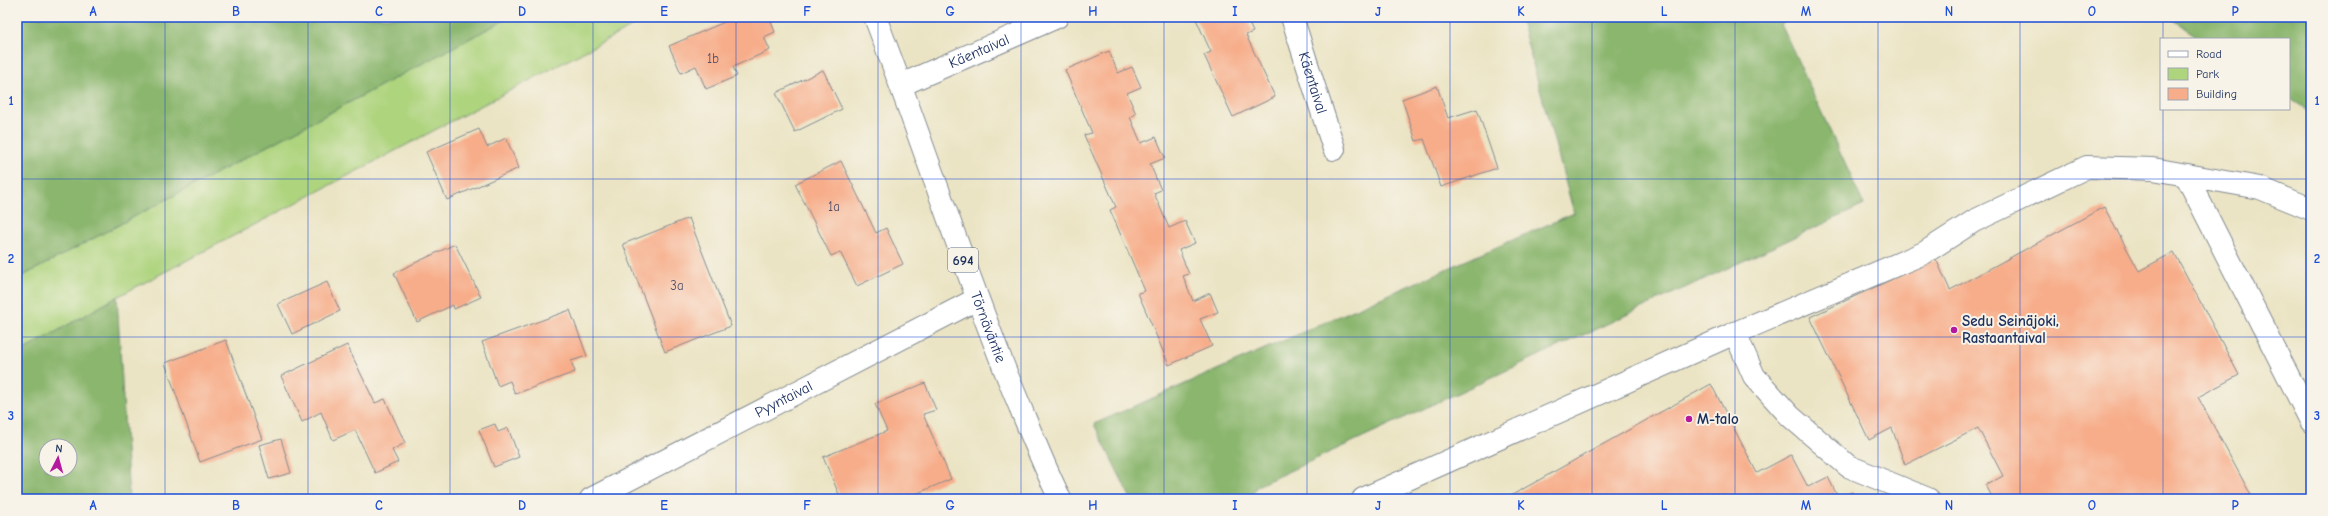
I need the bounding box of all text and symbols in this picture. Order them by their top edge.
text: A [89,4,97,19]
text: B [232,4,240,19]
text: C [375,4,383,19]
text: D [518,4,526,19]
text: E [660,4,668,19]
text: F [803,4,811,19]
text: G [945,4,955,19]
text: H [1088,4,1098,19]
text: I [1232,4,1238,19]
text: J [1375,4,1381,19]
text: K [1517,4,1525,19]
text: L [1661,4,1668,19]
text: M [1801,4,1812,19]
text: N [1945,4,1953,19]
text: O [2088,4,2096,19]
text: P [2231,4,2239,19]
street label: Käentaival [946,30,1012,72]
legend [2160,38,2290,110]
text: Road [2196,47,2222,61]
street label: Käentaival [1295,50,1331,116]
house number: 1b [707,51,719,66]
text: Park [2196,67,2219,81]
text: Building [2196,87,2237,101]
text: 1 [8,93,14,108]
text: 1 [2314,93,2320,108]
house number: 1a [828,199,840,214]
road number: 694 [948,248,978,272]
text: 2 [8,251,14,266]
text: 2 [2314,251,2320,266]
house number: 3a [670,278,684,293]
street label: Törnäväntie [967,289,1010,366]
place label: Sedu Seinäjoki, Rastaantaival [1962,312,2059,347]
marker: Sedu Seinäjoki, Rastaantaival [1949,325,1959,335]
street label: Pyyntaival [752,377,815,421]
text: 3 [8,408,14,423]
text: 3 [2314,408,2320,423]
place label: M-talo [1697,410,1739,428]
marker: M-talo [1684,414,1694,424]
north arrow [38,438,78,478]
text: N [55,442,63,455]
text: A [89,498,97,513]
text: B [232,498,240,513]
text: C [375,498,383,513]
text: D [518,498,526,513]
text: E [660,498,668,513]
text: F [803,498,811,513]
text: G [945,498,955,513]
text: H [1088,498,1098,513]
text: I [1232,498,1238,513]
text: J [1375,498,1381,513]
text: K [1517,498,1525,513]
text: L [1661,498,1668,513]
text: M [1801,498,1812,513]
text: N [1945,498,1953,513]
text: O [2088,498,2096,513]
text: P [2231,498,2239,513]

